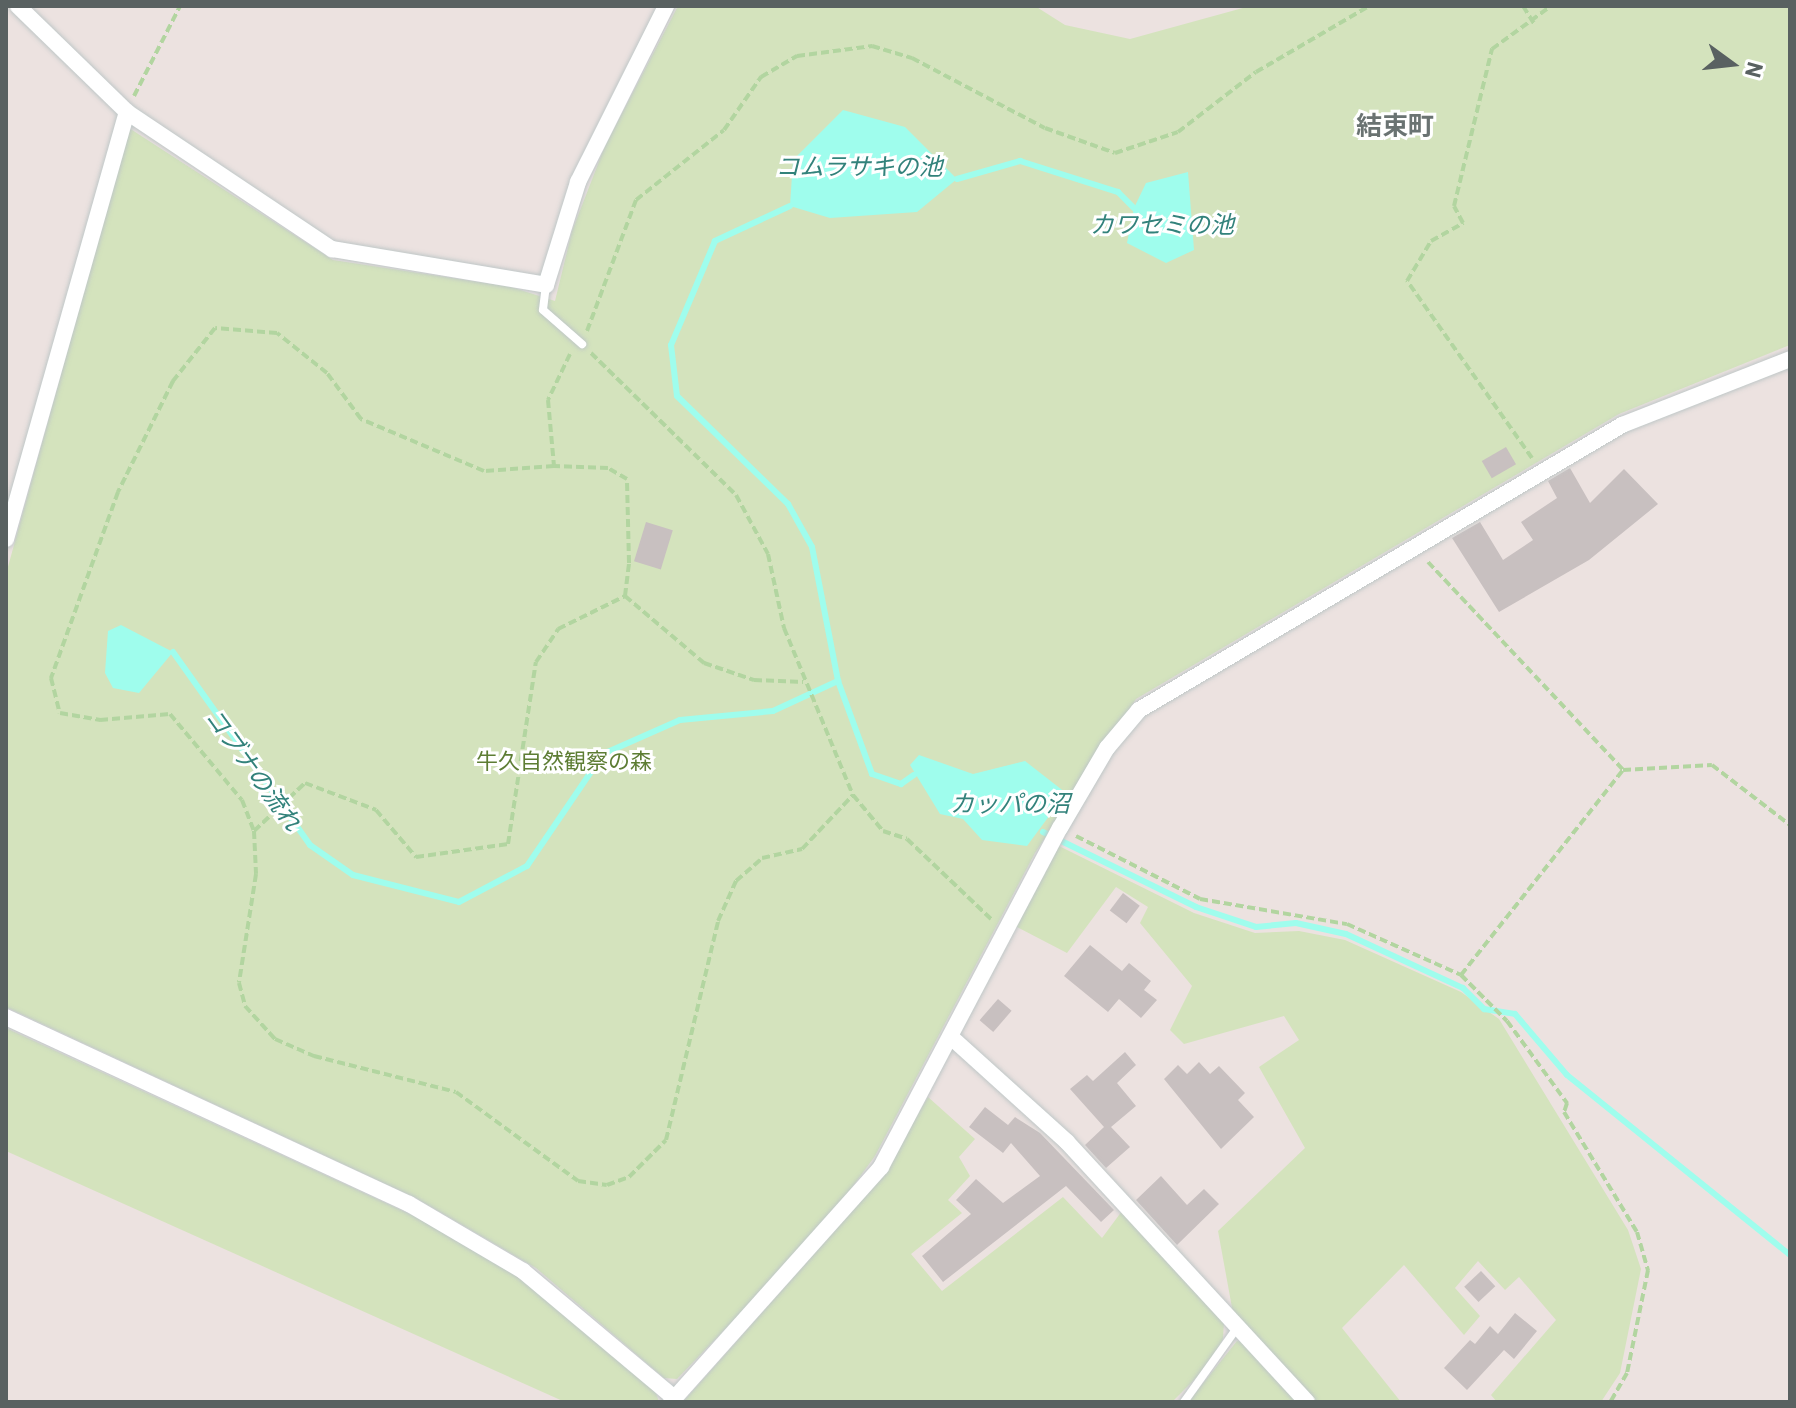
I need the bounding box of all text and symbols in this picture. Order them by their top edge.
north arrow [1692,24,1772,104]
text: N [1741,60,1770,81]
district label: 結束町 [1356,109,1434,141]
water label: コムラサキの池 [775,152,943,180]
water label: カワセミの池 [1090,210,1234,238]
water label: コブナの流れ [200,702,308,836]
park label: 牛久自然観察の森 [476,748,652,774]
water label: カッパの沼 [950,789,1070,817]

